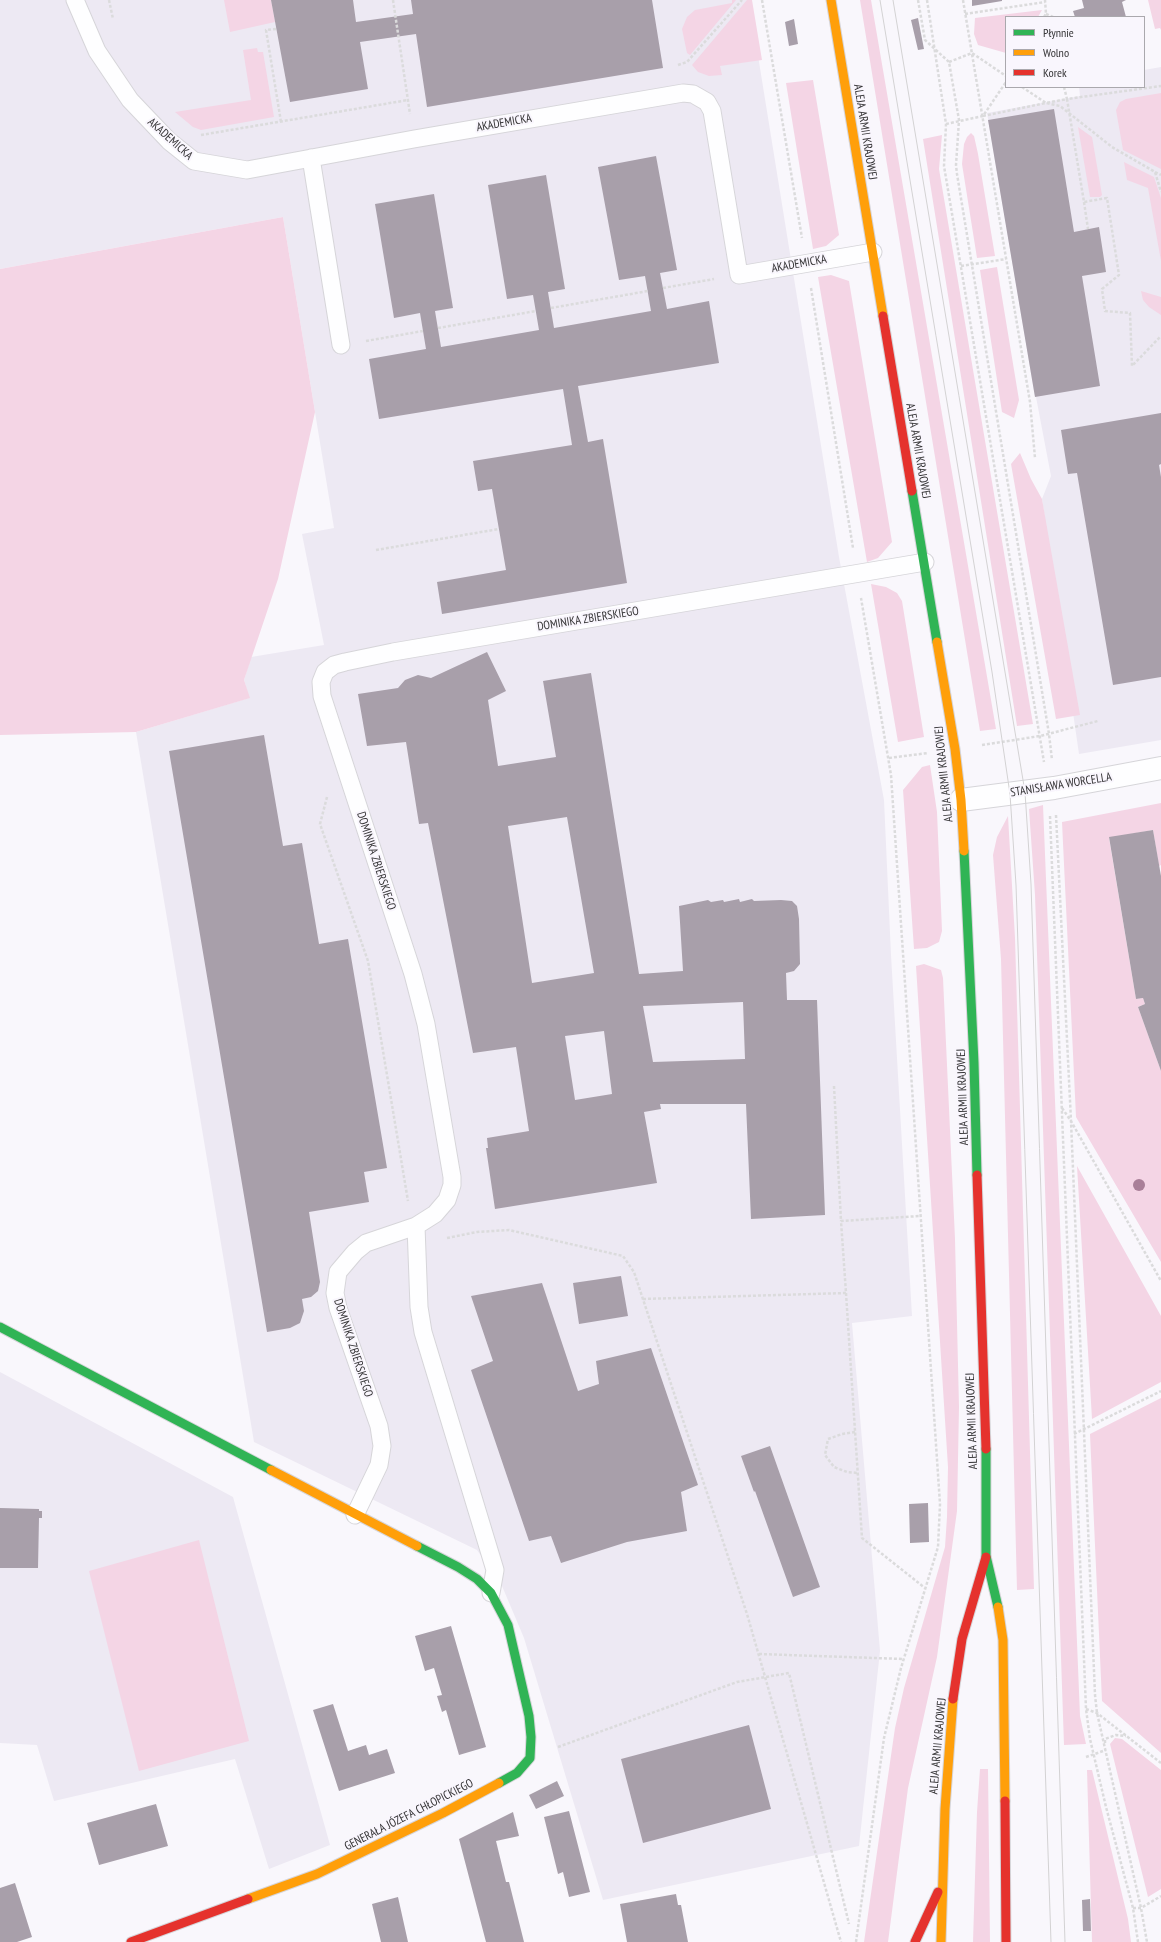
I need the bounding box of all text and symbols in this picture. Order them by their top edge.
legend [1005,16,1145,88]
text: Płynnie [1043,25,1074,40]
text: Wolno [1043,45,1069,60]
text: Korek [1043,65,1067,80]
street label: ALEJA ARMII KRAJOWEJ [850,83,880,181]
street label: AKADEMICKA [475,111,533,135]
street label: AKADEMICKA [144,115,196,163]
street label: AKADEMICKA [770,252,828,276]
street label: ALEJA ARMII KRAJOWEJ [903,402,933,500]
street label: DOMINIKA ZBIERSKIEGO [536,604,640,634]
street label: ALEJA ARMII KRAJOWEJ [932,725,956,823]
street label: STANISŁAWA WORCELLA [1009,770,1113,800]
street label: DOMINIKA ZBIERSKIEGO [353,810,399,912]
street label: ALEJA ARMII KRAJOWEJ [954,1048,972,1146]
street label: DOMINIKA ZBIERSKIEGO [330,1297,376,1399]
street label: ALEJA ARMII KRAJOWEJ [963,1372,981,1470]
street label: ALEJA ARMII KRAJOWEJ [927,1697,949,1795]
street label: GENERAŁA JÓZEFA CHŁOPICKIEGO [342,1776,476,1854]

